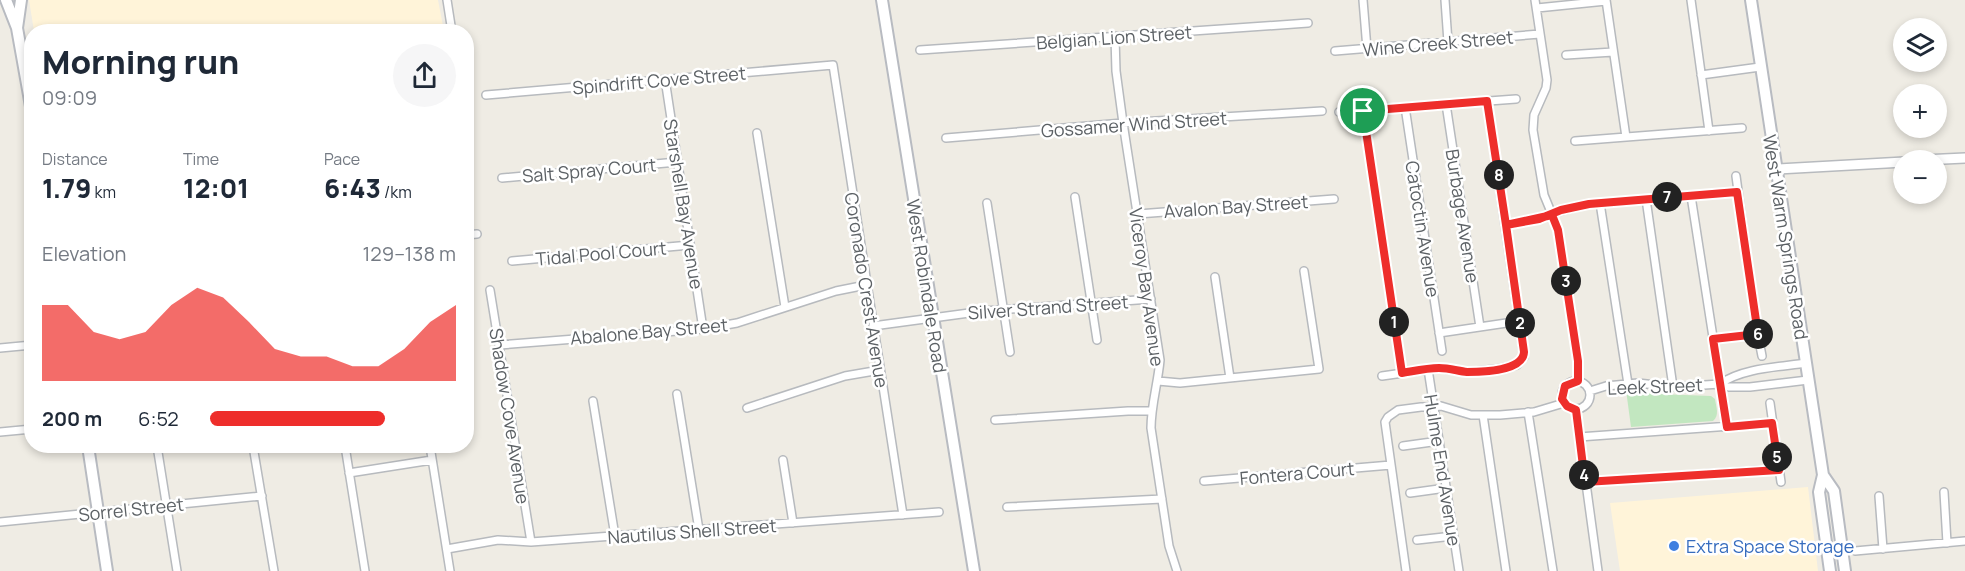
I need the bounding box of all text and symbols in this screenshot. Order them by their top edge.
map controls [1893,18,1947,204]
button: layers [1893,18,1947,72]
street label: Belgian Lion Street [1035,20,1193,54]
street label: Wine Creek Street [1362,24,1514,62]
text: Morning run [42,39,239,84]
button: share [393,44,456,107]
street label: Spindrift Cove Street [571,60,747,100]
text: 09:09 [42,84,97,111]
button: + [1893,84,1947,138]
pin [1337,85,1388,136]
icon: arrive [1346,94,1379,127]
street label: Gossamer Wind Street [1040,106,1228,142]
street label: Starshell Bay Avenue [659,117,709,291]
street label: West Warm Springs Road [1758,133,1814,341]
street label: Burbage Avenue [1441,147,1485,285]
text: Distance [42,148,108,170]
text: Time [183,148,219,170]
text: Pace [324,148,360,170]
button: − [1893,150,1947,204]
street label: Salt Spray Court [521,152,657,188]
street label: Catoctin Avenue [1400,159,1446,299]
pin: 8 [1484,160,1514,190]
text: 8 [1494,164,1504,186]
text: 1.79 [42,170,91,206]
text: 12:01 [183,170,249,206]
text: 6:43 [324,170,381,206]
text: km [91,181,116,203]
text: /km [381,181,412,203]
pin: 7 [1652,182,1682,212]
text: 7 [1663,186,1671,208]
street label: Avalon Bay Street [1163,189,1309,223]
street label: Coronado Crest Avenue [840,190,894,390]
street label: West Robindale Road [901,197,953,375]
street label: Viceroy Bay Avenue [1124,206,1170,368]
street label: Tidal Pool Court [535,235,667,271]
text: Elevation [42,240,126,267]
text: 129–138 m [363,240,456,267]
pin: 3 [1551,266,1581,296]
text: 3 [1561,270,1571,292]
street label: Silver Strand Street [967,289,1129,325]
pin: 1 [1379,307,1409,337]
pin: 2 [1505,308,1535,338]
text: 1 [1390,311,1398,333]
street label: Abalone Bay Street [569,312,729,350]
text: 2 [1515,312,1525,334]
pin: 6 [1743,319,1773,349]
text: 6 [1753,323,1763,345]
street label: Shadow Cove Avenue [484,326,536,506]
street label: Leek Street [1607,372,1703,400]
street label: Hulme End Avenue [1419,392,1467,548]
text: 200 m [42,405,102,432]
text: 6:52 [138,405,179,432]
pin: 5 [1762,442,1792,472]
text: 5 [1772,446,1782,468]
street label: Fontera Court [1239,456,1355,490]
pin: 4 [1569,460,1599,490]
text: 4 [1579,464,1589,486]
street label: Sorrel Street [77,492,185,526]
street label: Nautilus Shell Street [607,513,777,549]
place label: Extra Space Storage [1686,534,1854,558]
marker: Extra Space Storage [1667,539,1681,553]

